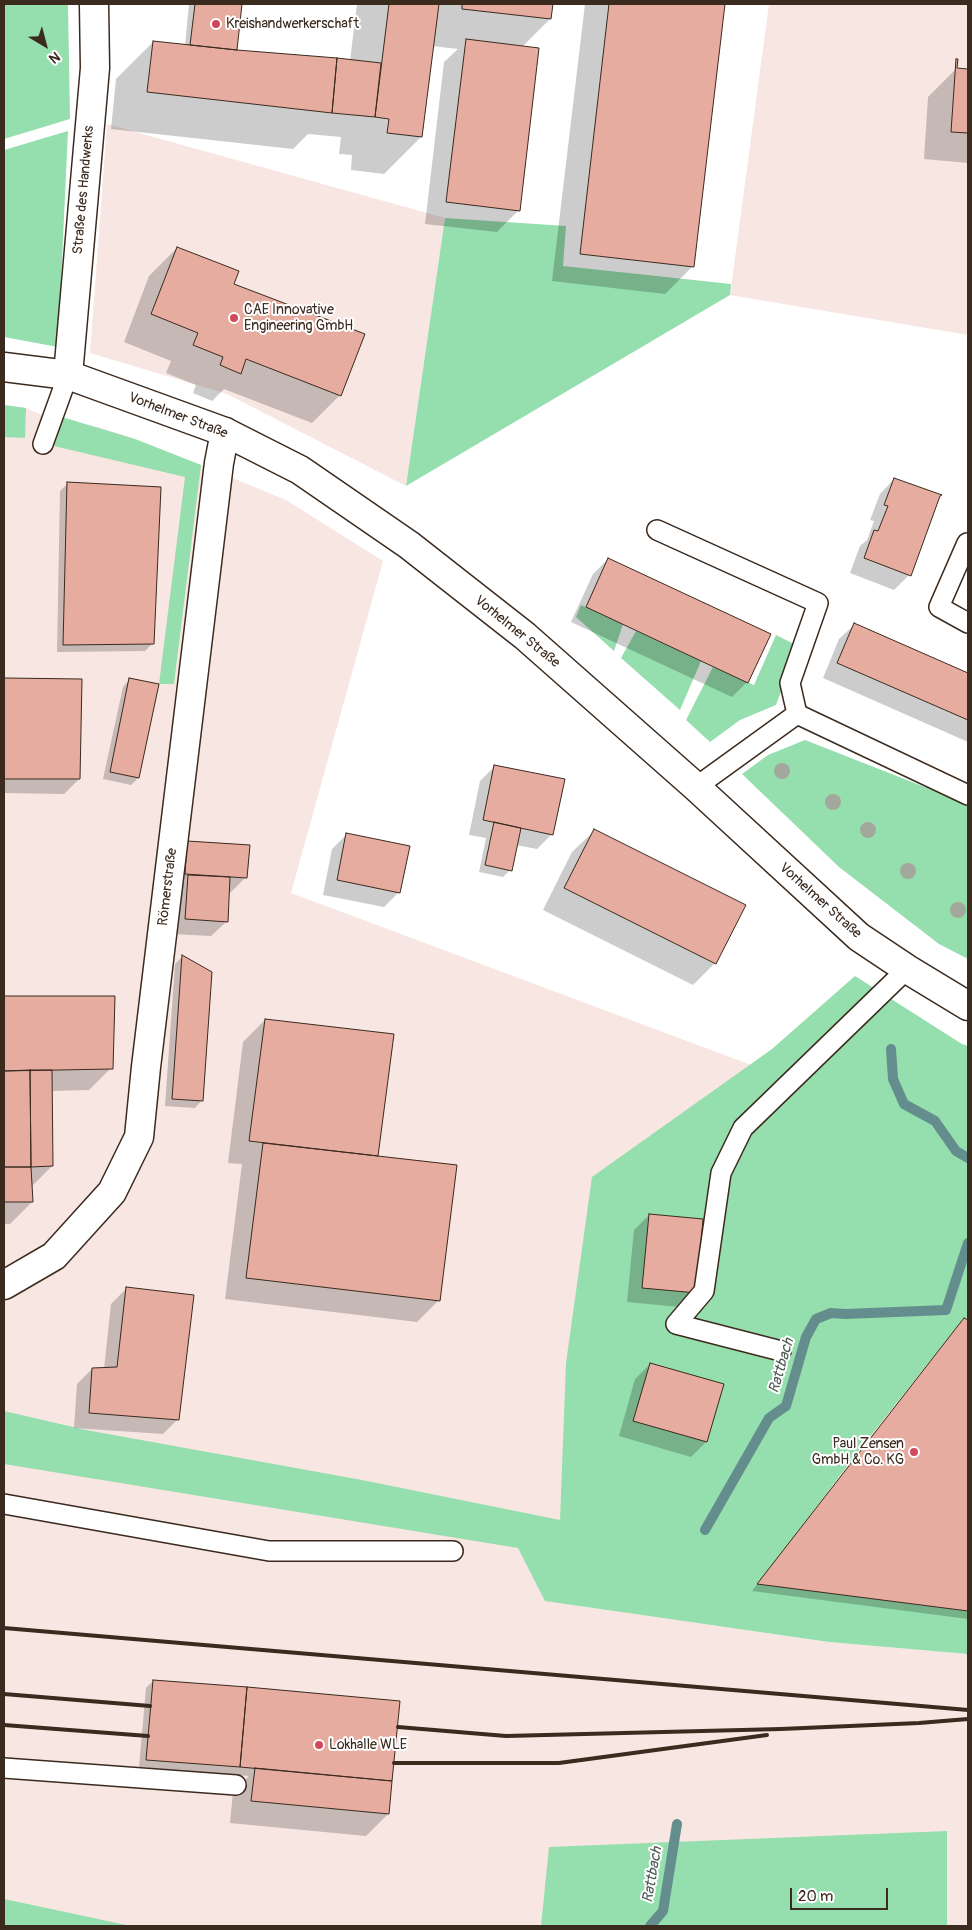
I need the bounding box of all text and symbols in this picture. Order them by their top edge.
place label: Kreishandwerkerschaft [226,16,359,32]
marker: Kreishandwerkerschaft [210,18,222,30]
north arrow [20,20,70,70]
text: N [45,48,63,67]
street label: Straße des Handwerks [70,125,98,255]
place label: CAE Innovative Engineering GmbH [244,302,353,334]
marker: CAE Innovative Engineering GmbH [228,312,240,324]
street label: Vorhelmer Straße [126,389,230,443]
street label: Vorhelmer Straße [471,592,563,672]
street label: Römerstraße [155,847,181,927]
street label: Vorhelmer Straße [775,860,865,942]
water label: Rattbach [766,1336,798,1396]
place label: Paul Zensen GmbH & Co. KG [812,1436,904,1468]
marker: Paul Zensen GmbH & Co. KG [908,1446,920,1458]
place label: Lokhalle WLE [329,1737,407,1753]
marker: Lokhalle WLE [313,1739,325,1751]
water label: Rattbach [639,1846,667,1904]
scale bar [792,1878,890,1910]
text: 20 m [798,1887,833,1906]

